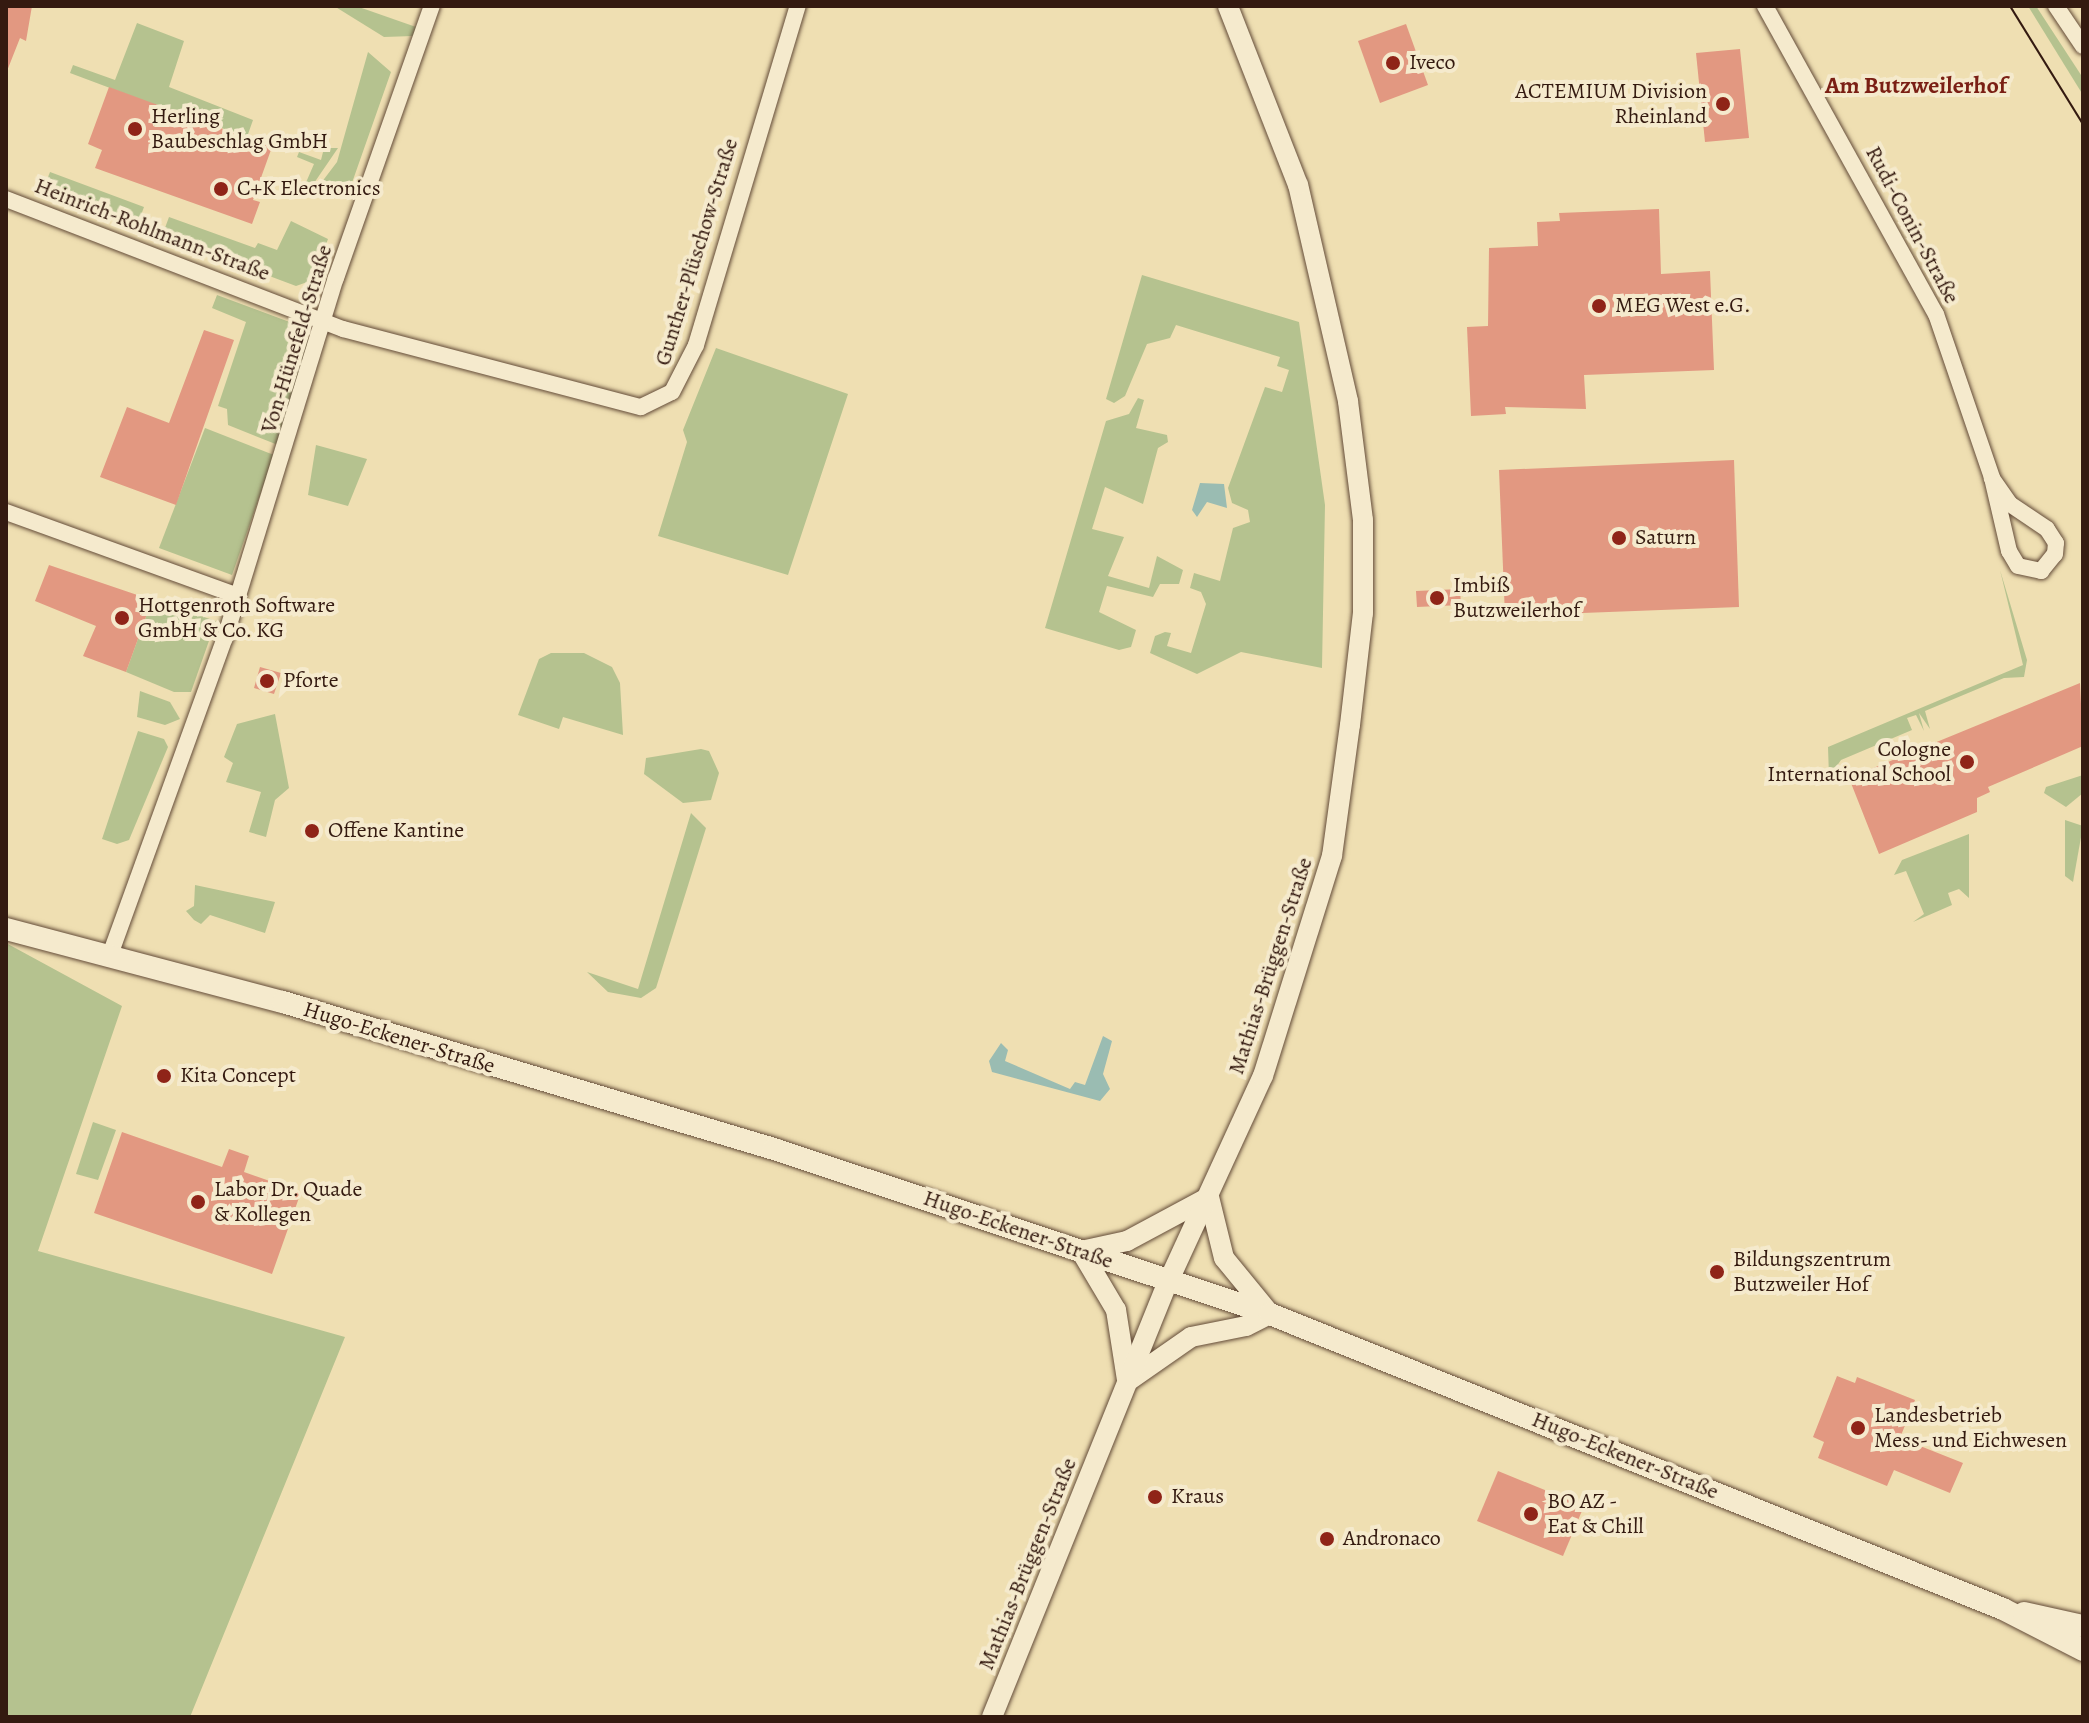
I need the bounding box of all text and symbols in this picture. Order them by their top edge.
place label: Iveco [1409,50,1456,76]
marker: Iveco [1384,54,1402,72]
district label: Am Butzweilerhof [1825,72,2007,100]
place label: ACTEMIUM Division Rheinland [1515,78,1707,130]
marker: ACTEMIUM Division Rheinland [1714,95,1732,113]
place label: Herling Baubeschlag GmbH [151,103,328,154]
marker: Herling Baubeschlag GmbH [126,120,144,138]
street label: Gunther-Plüschow-Straße [650,135,744,369]
street label: Rudi-Conin-Straße [1859,142,1965,308]
street label: Heinrich-Rohlmann-Straße [31,173,273,287]
place label: C+K Electronics [237,176,380,202]
marker: C+K Electronics [212,180,230,198]
street label: Von-Hünefeld-Straße [256,242,338,436]
place label: MEG West e.G. [1615,293,1751,319]
marker: MEG West e.G. [1590,297,1608,315]
place label: Saturn [1635,525,1696,551]
marker: Saturn [1610,529,1628,547]
place label: Imbiß Butzweilerhof [1453,572,1580,624]
marker: Imbiß Butzweilerhof [1428,589,1446,607]
place label: Hottgenroth Software GmbH & Co. KG [138,592,335,644]
marker: Hottgenroth Software GmbH & Co. KG [113,609,131,627]
place label: Pforte [283,668,338,694]
marker: Pforte [258,672,276,690]
place label: Cologne International School [1767,736,1951,788]
marker: Cologne International School [1958,753,1976,771]
place label: Offene Kantine [328,818,464,844]
marker: Offene Kantine [303,822,321,840]
street label: Mathias-Brüggen-Straße [1223,854,1319,1078]
street label: Hugo-Eckener-Straße [300,996,498,1080]
place label: Kita Concept [180,1063,296,1089]
marker: Kita Concept [155,1067,173,1085]
place label: Labor Dr. Quade & Kollegen [214,1176,363,1228]
street label: Hugo-Eckener-Straße [920,1185,1116,1275]
marker: Labor Dr. Quade & Kollegen [189,1193,207,1211]
place label: Bildungszentrum Butzweiler Hof [1733,1246,1891,1298]
marker: Bildungszentrum Butzweiler Hof [1708,1263,1726,1281]
place label: Landesbetrieb Mess- und Eichwesen [1874,1402,2068,1454]
street label: Hugo-Eckener-Straße [1528,1407,1722,1505]
marker: Landesbetrieb Mess- und Eichwesen [1849,1419,1867,1437]
street label: Mathias-Brüggen-Straße [973,1454,1083,1674]
place label: Kraus [1171,1484,1224,1510]
marker: Kraus [1146,1488,1164,1506]
place label: BO AZ - Eat & Chill [1547,1488,1644,1540]
marker: BO AZ - Eat & Chill [1522,1505,1540,1523]
place label: Andronaco [1343,1526,1441,1552]
marker: Andronaco [1318,1530,1336,1548]

